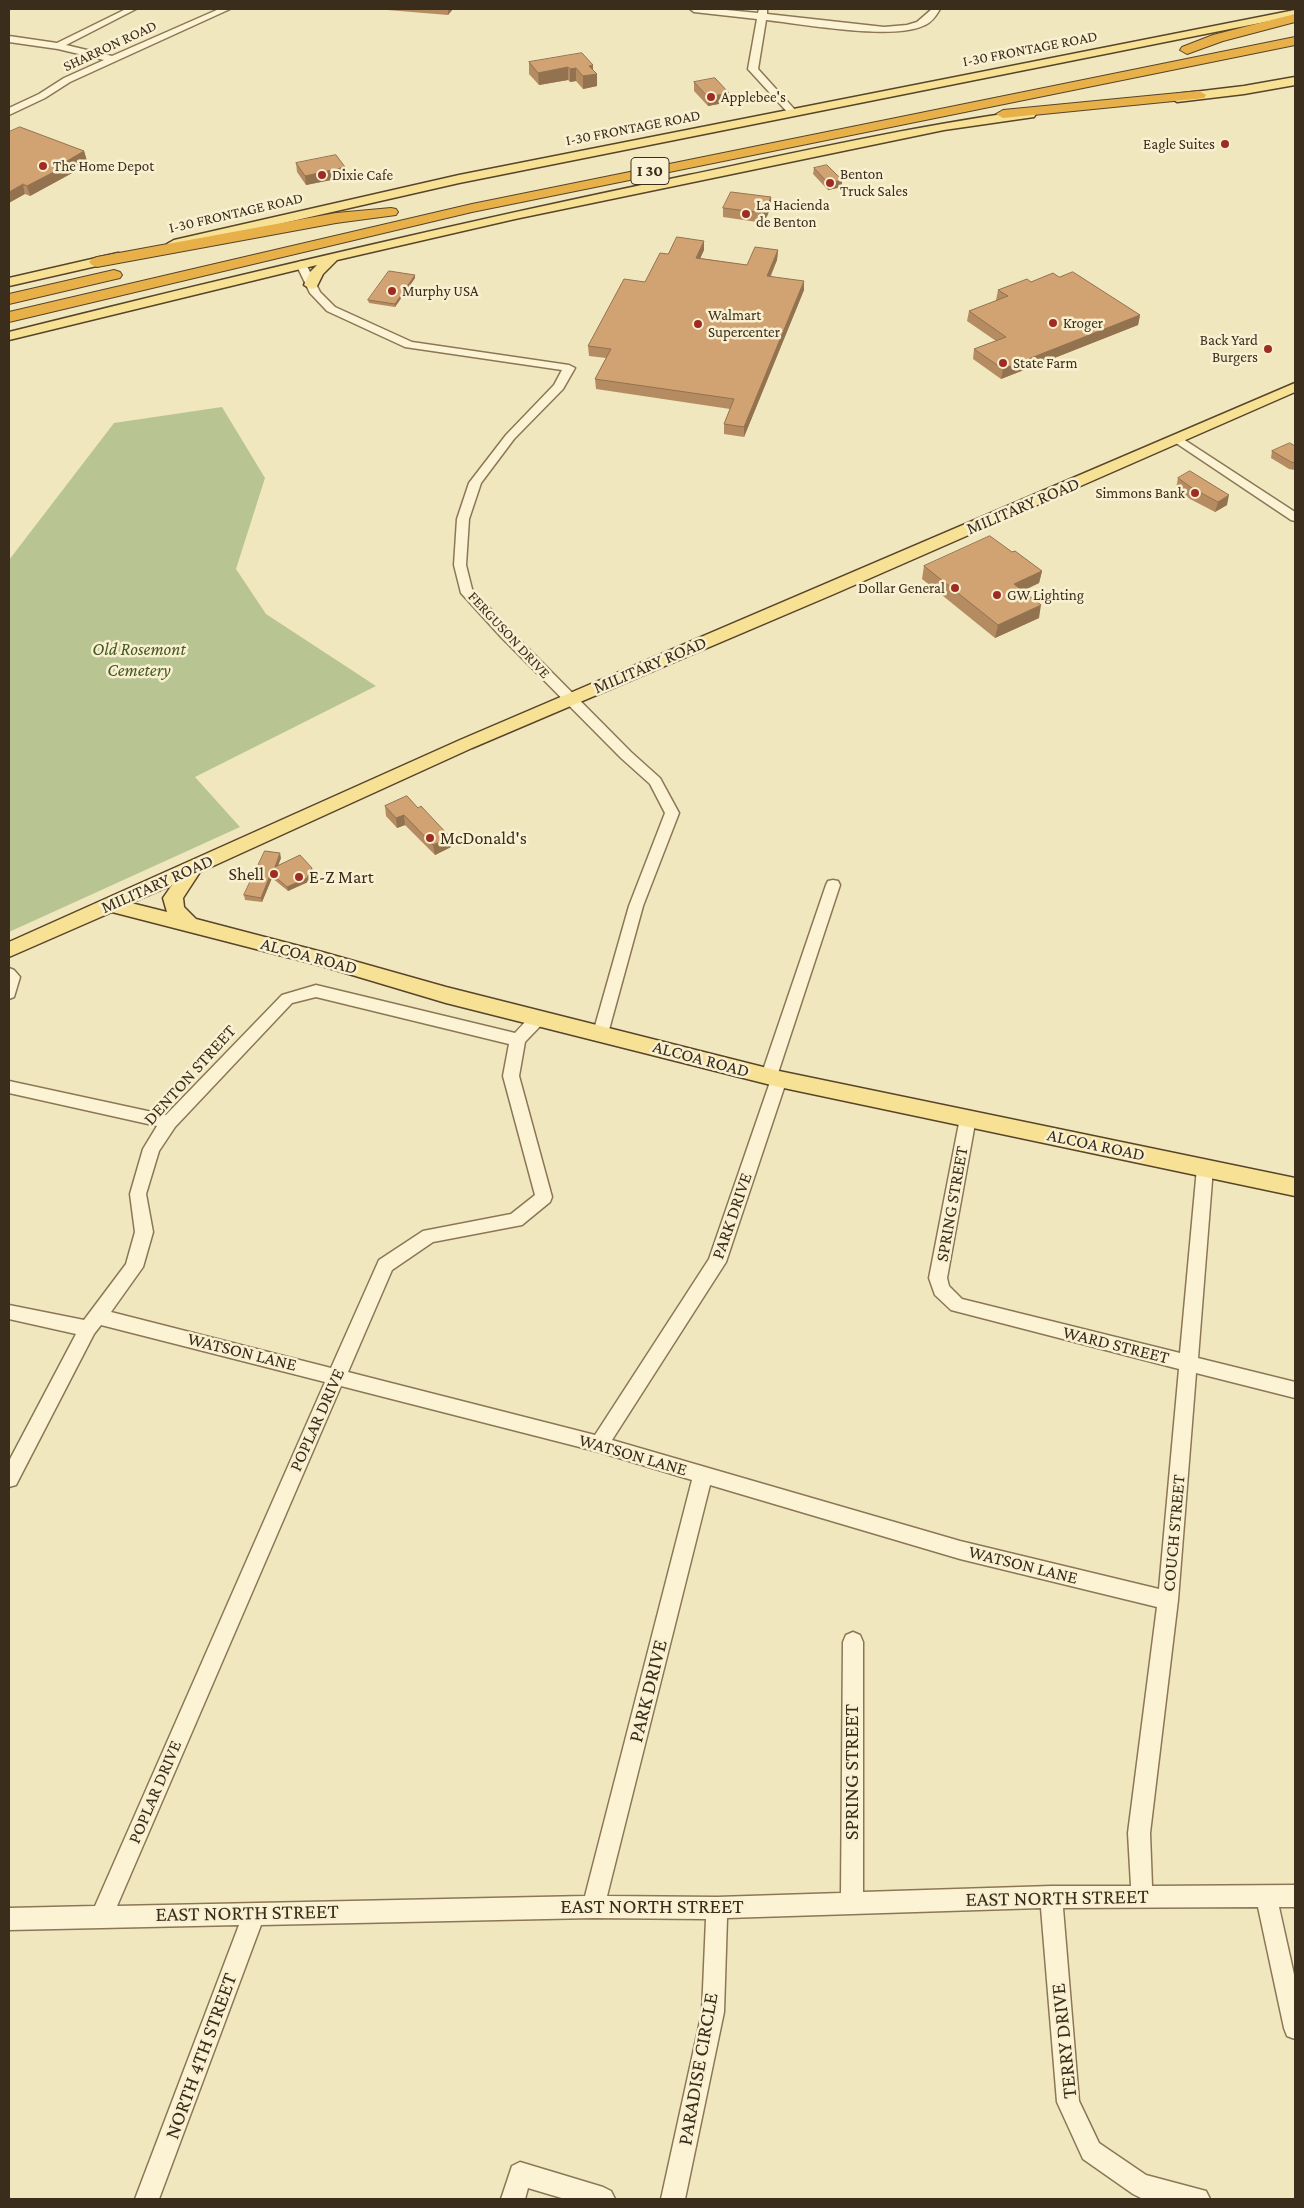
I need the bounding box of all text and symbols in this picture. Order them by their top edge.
street label: SHARRON ROAD [60,16,160,76]
street label: I-30 FRONTAGE ROAD [961,27,1099,71]
place label: Applebee's [721,88,786,106]
marker: Applebee's [705,91,717,103]
street label: I-30 FRONTAGE ROAD [564,106,702,150]
place label: Eagle Suites [1143,135,1215,153]
marker: Eagle Suites [1219,138,1231,150]
place label: The Home Depot [53,157,154,175]
road number: I 30 [631,158,669,185]
marker: The Home Depot [37,160,49,172]
place label: Benton Truck Sales [840,165,908,200]
place label: Dixie Cafe [332,166,393,184]
marker: Dixie Cafe [316,169,328,181]
marker: Benton Truck Sales [824,177,836,189]
street label: I-30 FRONTAGE ROAD [167,189,305,237]
place label: La Hacienda de Benton [756,196,830,231]
marker: La Hacienda de Benton [740,208,752,220]
place label: Murphy USA [402,282,479,300]
marker: Murphy USA [386,285,398,297]
place label: Walmart Supercenter [708,306,780,341]
place label: Kroger [1063,314,1103,332]
marker: Kroger [1047,317,1059,329]
marker: Walmart Supercenter [692,318,704,330]
place label: Back Yard Burgers [1200,331,1258,366]
marker: Back Yard Burgers [1262,343,1274,355]
place label: State Farm [1013,354,1078,372]
marker: State Farm [997,357,1009,369]
street label: MILITARY ROAD [963,472,1083,540]
place label: Simmons Bank [1095,484,1185,502]
marker: Simmons Bank [1189,487,1201,499]
place label: Dollar General [858,579,945,597]
marker: Dollar General [949,582,961,594]
place label: GW Lighting [1007,586,1084,604]
street label: FERGUSON DRIVE [464,588,554,682]
marker: GW Lighting [991,589,1003,601]
street label: MILITARY ROAD [590,631,710,699]
park label: Old Rosemont Cemetery [92,638,186,681]
place label: McDonald's [440,827,527,849]
marker: McDonald's [424,832,436,844]
street label: MILITARY ROAD [97,850,217,918]
place label: Shell [229,863,264,885]
place label: E-Z Mart [309,866,374,888]
marker: Shell [268,868,280,880]
marker: E-Z Mart [293,871,305,883]
street label: ALCOA ROAD [258,933,360,979]
street label: DENTON STREET [139,1020,241,1130]
street label: ALCOA ROAD [650,1036,752,1082]
street label: ALCOA ROAD [1045,1124,1147,1166]
street label: SPRING STREET [931,1145,973,1263]
street label: PARK DRIVE [707,1170,757,1262]
street label: WARD STREET [1061,1321,1171,1369]
street label: WATSON LANE [185,1328,299,1376]
street label: POPLAR DRIVE [285,1365,349,1475]
street label: WATSON LANE [576,1429,690,1481]
street label: COUCH STREET [1158,1474,1190,1592]
street label: WATSON LANE [966,1541,1080,1589]
street label: PARK DRIVE [623,1637,673,1745]
street label: SPRING STREET [839,1704,865,1840]
street label: POPLAR DRIVE [124,1737,186,1847]
street label: EAST NORTH STREET [965,1884,1149,1912]
street label: EAST NORTH STREET [560,1894,744,1920]
street label: EAST NORTH STREET [155,1899,339,1927]
street label: NORTH 4TH STREET [159,1969,243,2143]
street label: TERRY DRIVE [1045,1982,1083,2100]
street label: PARADISE CIRCLE [672,1991,724,2147]

